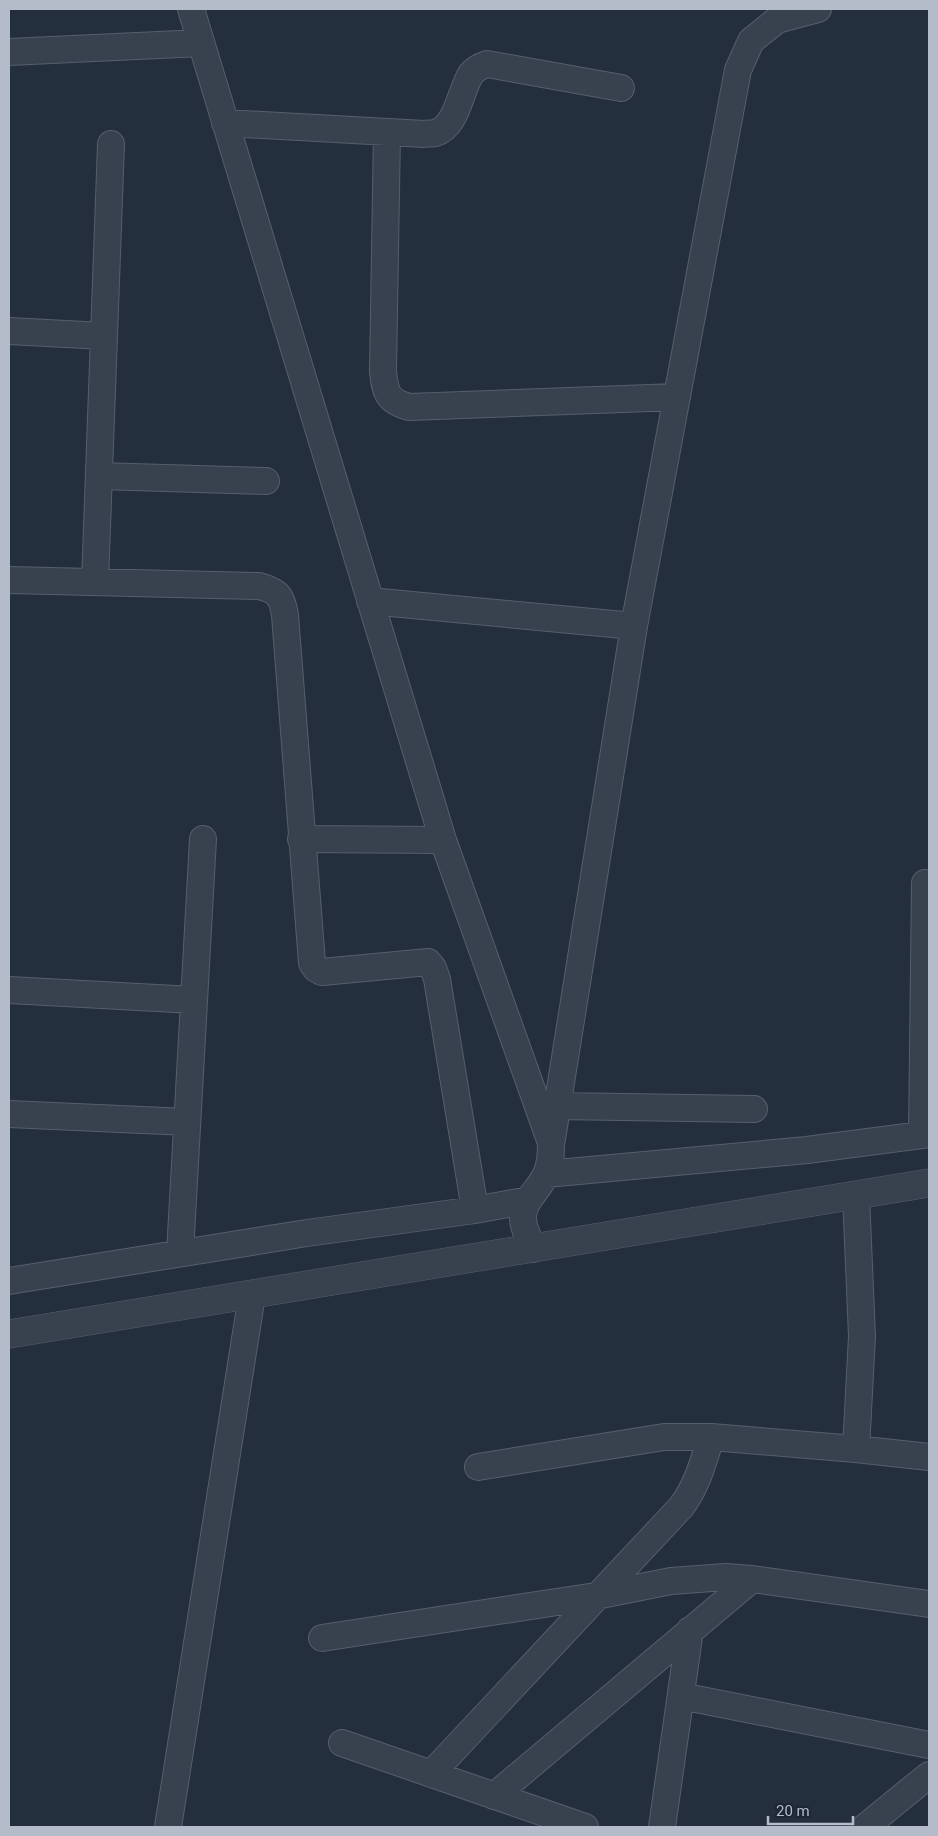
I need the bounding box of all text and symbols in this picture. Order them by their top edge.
scale bar [768,1794,853,1826]
text: 20 m [776,1802,810,1820]

